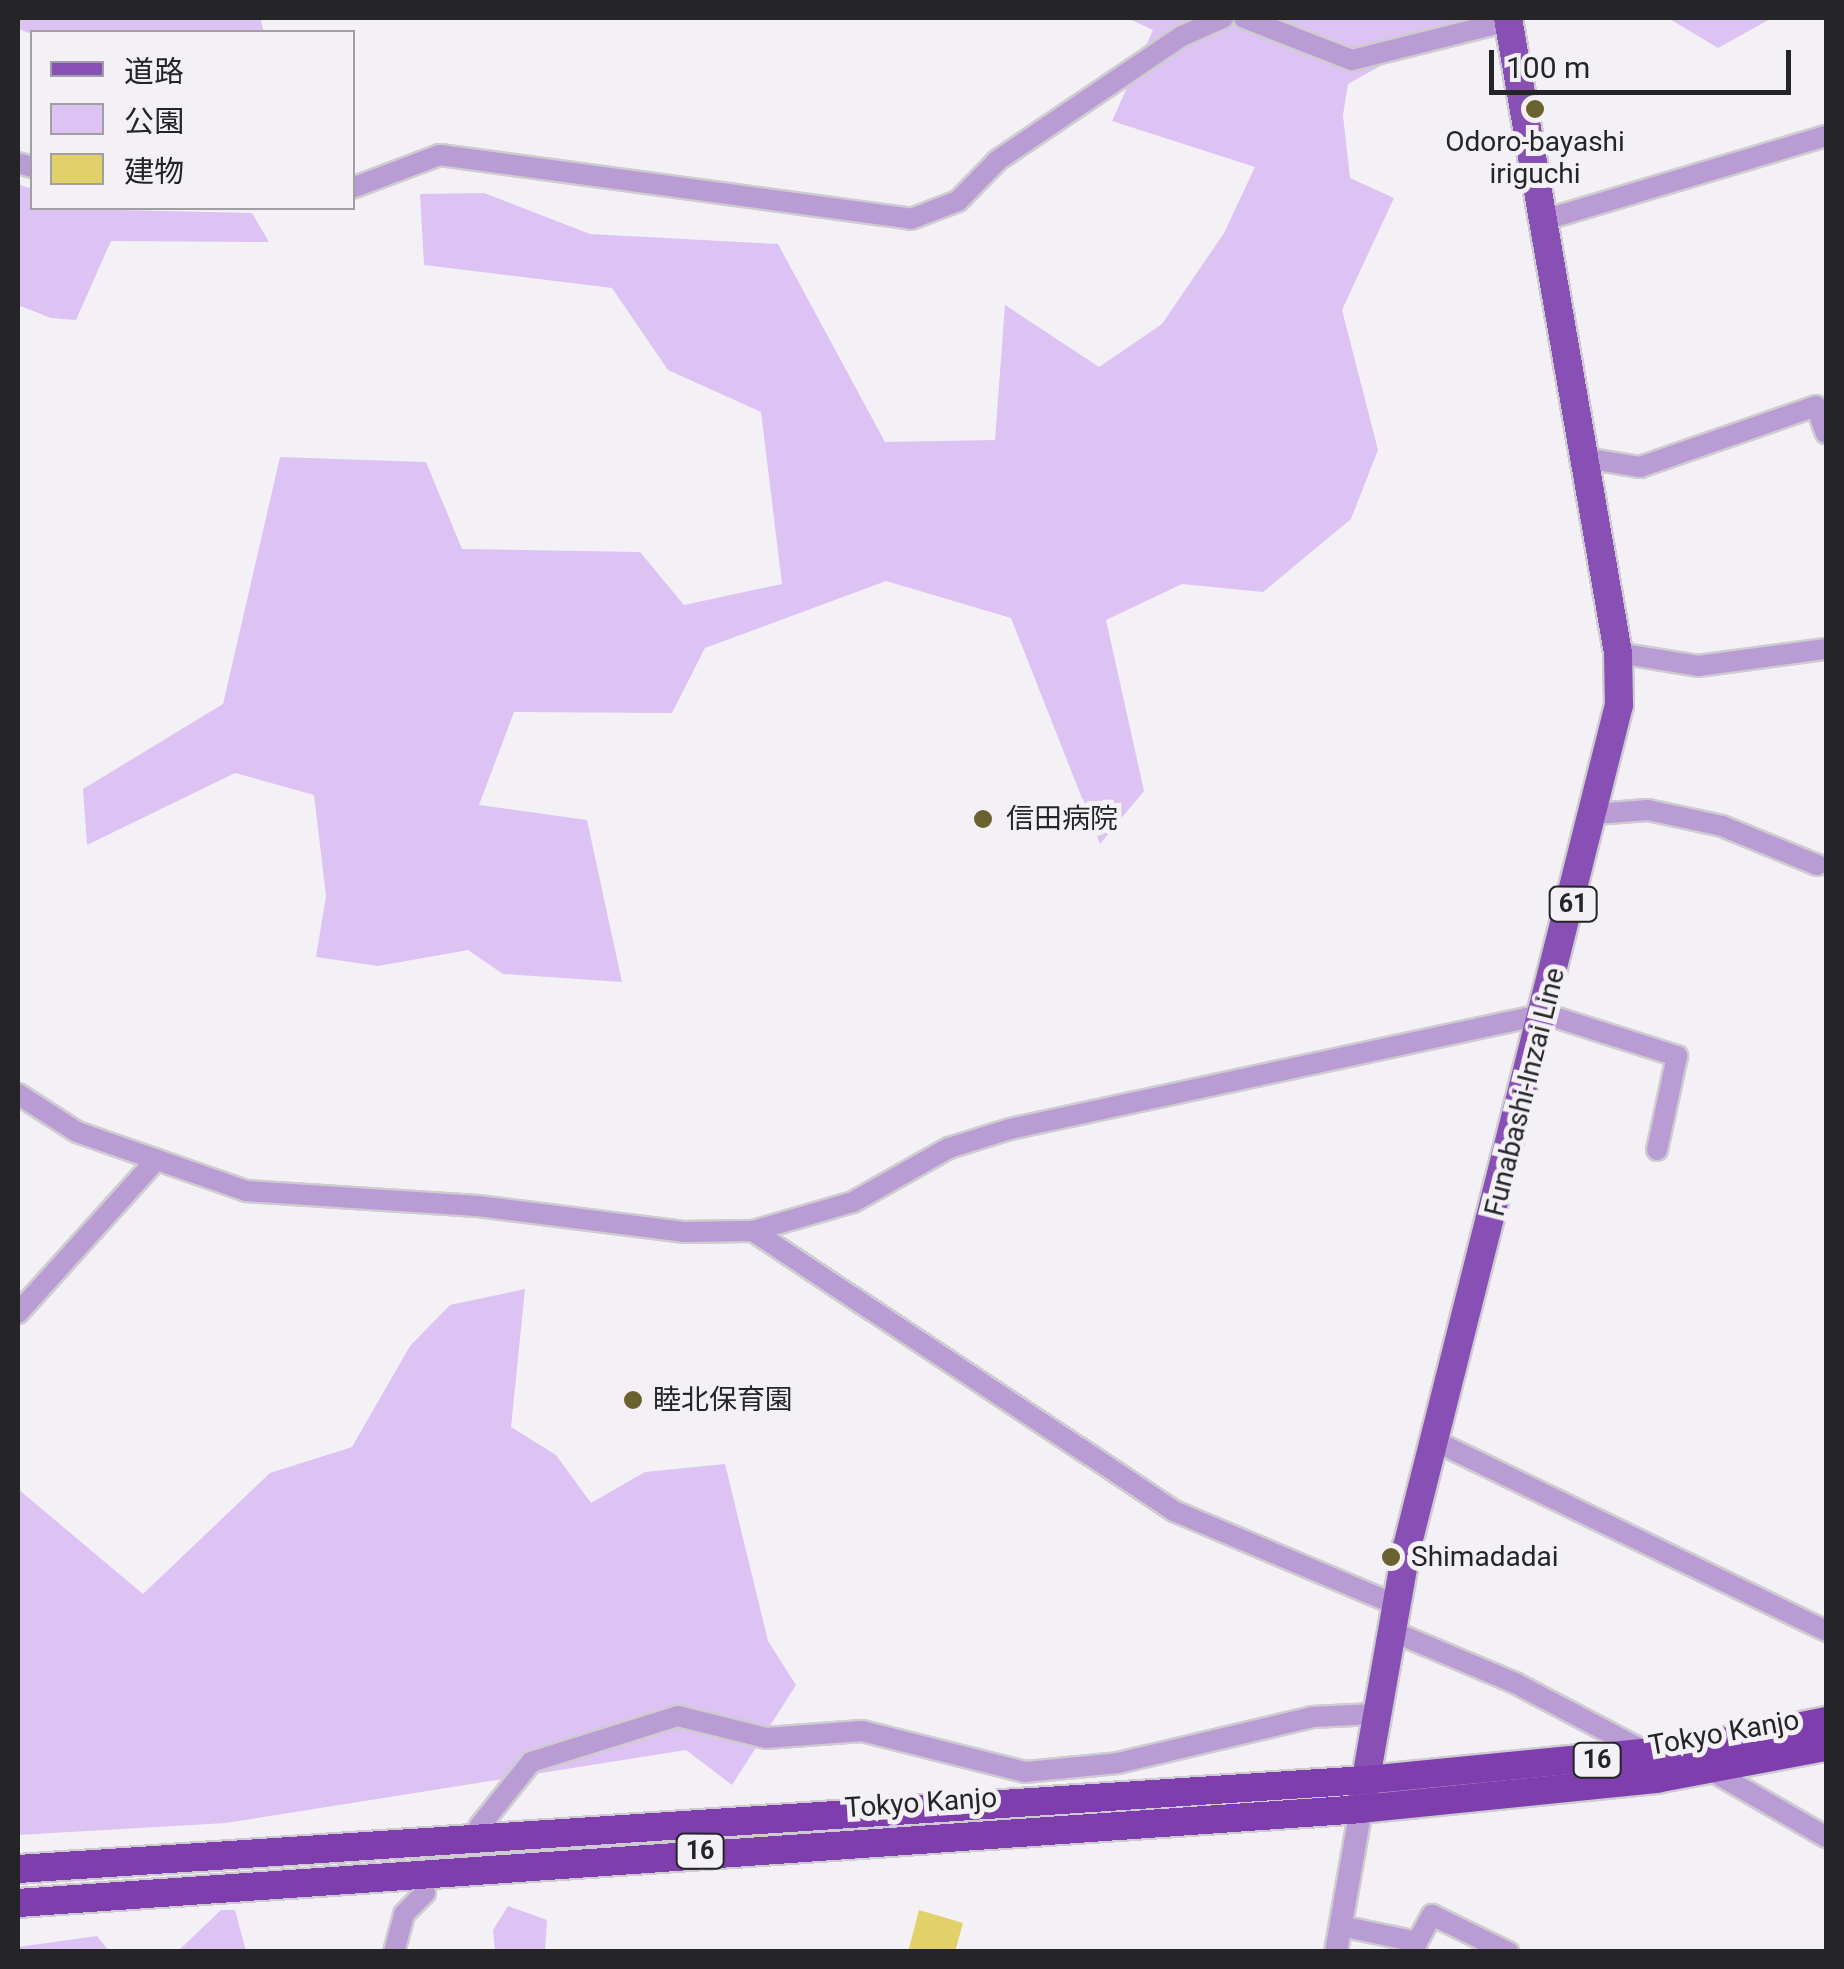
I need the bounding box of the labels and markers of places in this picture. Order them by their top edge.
marker: Odoro-bayashi iriguchi [1524,98,1546,120]
place label: Odoro-bayashi iriguchi [1445,125,1625,191]
place label: 信田病院 [1006,802,1118,836]
marker: 信田病院 [970,806,996,832]
place label: 睦北保育園 [653,1383,793,1417]
marker: 睦北保育園 [622,1389,644,1411]
place label: Shimadadai [1411,1540,1558,1574]
marker: Shimadadai [1380,1546,1402,1568]

